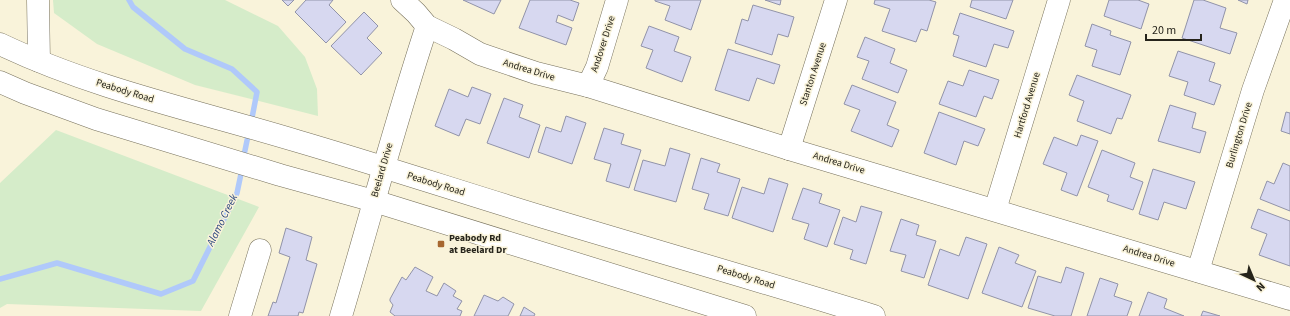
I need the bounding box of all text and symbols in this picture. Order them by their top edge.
street label: Andover Drive [587,14,619,74]
scale bar [1146,16,1201,42]
text: 20 m [1152,22,1176,39]
street label: Stanton Avenue [796,41,830,107]
street label: Andrea Drive [501,56,557,85]
street label: Hartford Avenue [1010,70,1044,140]
street label: Peabody Road [94,76,156,106]
street label: Burlington Drive [1222,100,1256,170]
street label: Beelard Drive [368,141,396,199]
street label: Andrea Drive [811,149,867,178]
street label: Peabody Road [405,169,467,199]
water label: Alamo Creek [202,191,241,250]
place label: Peabody Rd at Beelard Dr [449,231,506,257]
marker: Peabody Rd at Beelard Dr [436,239,446,249]
street label: Andrea Drive [1121,242,1177,271]
north arrow [1234,260,1274,300]
street label: Peabody Road [715,262,777,292]
text: N [1253,279,1268,295]

